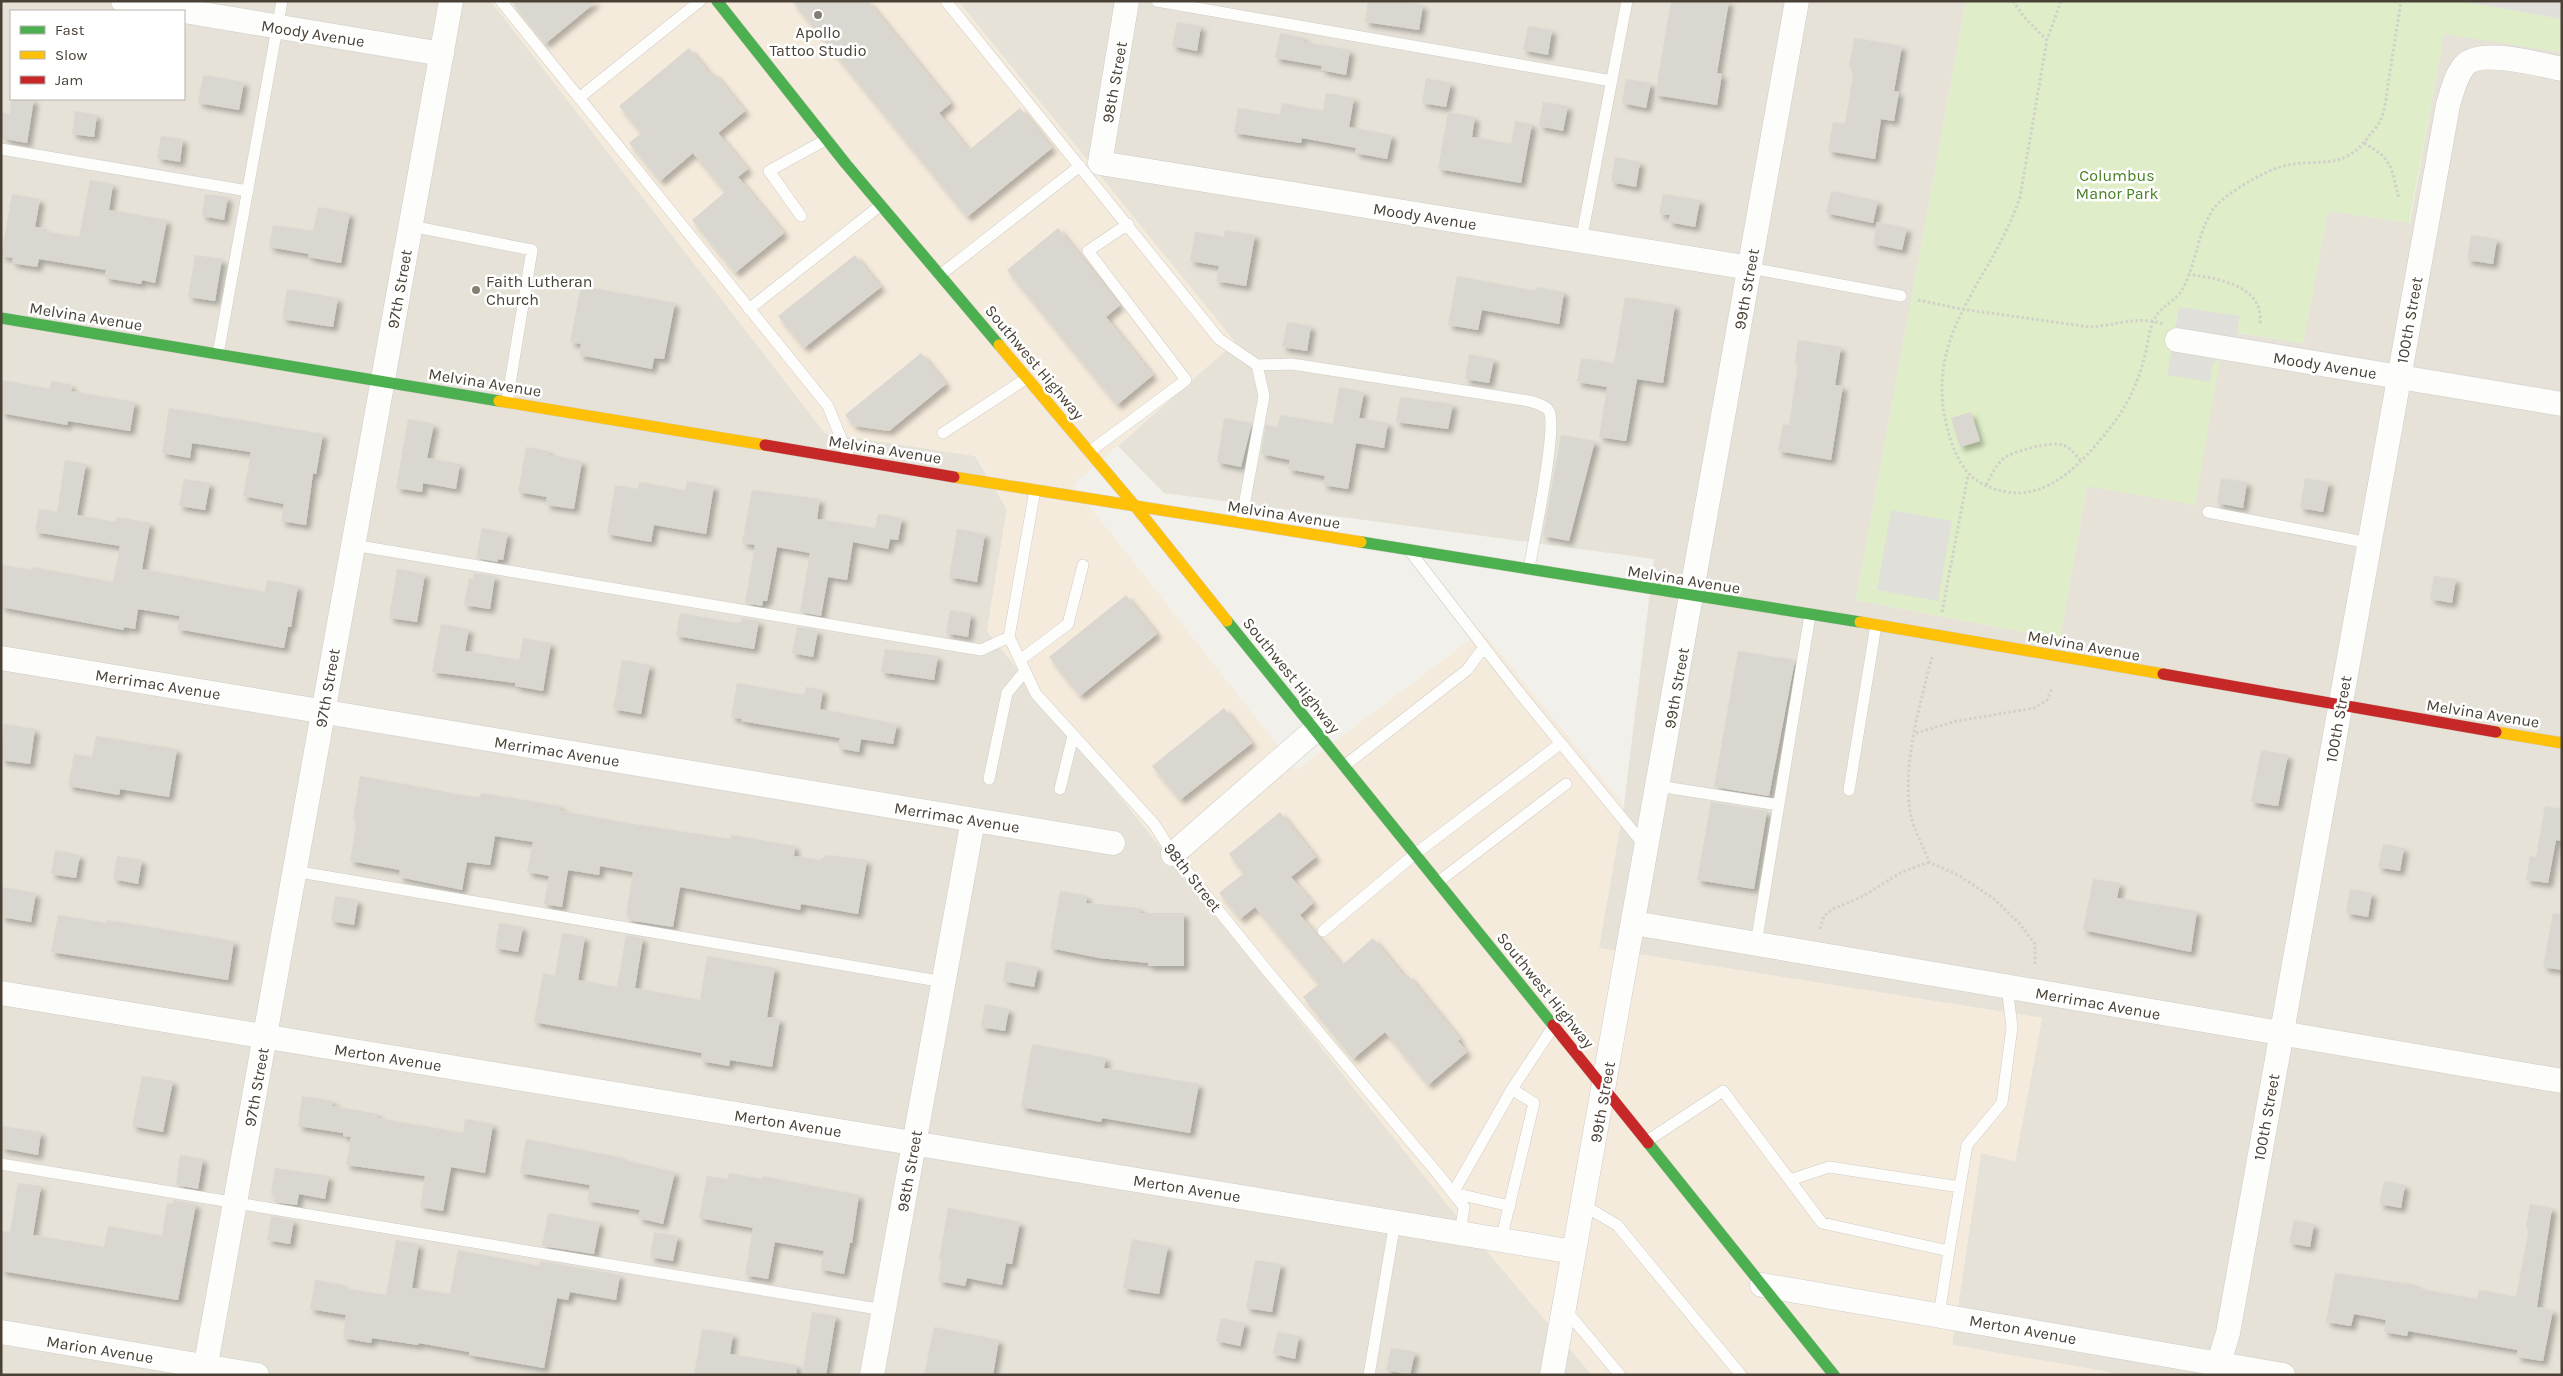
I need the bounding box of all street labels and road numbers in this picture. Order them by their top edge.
street label: Moody Avenue [260,16,366,51]
street label: 98th Street [1098,40,1131,124]
street label: Moody Avenue [1372,199,1478,234]
street label: 99th Street [1730,247,1763,331]
street label: 97th Street [383,248,416,330]
street label: 100th Street [2393,275,2426,365]
street label: Melvina Avenue [28,298,144,335]
street label: Southwest Highway [981,301,1088,424]
street label: Moody Avenue [2272,348,2378,383]
street label: Melvina Avenue [427,364,543,401]
street label: Melvina Avenue [827,431,943,468]
street label: Melvina Avenue [1226,496,1342,533]
street label: Melvina Avenue [1626,561,1742,598]
street label: Southwest Highway [1239,613,1345,738]
street label: Melvina Avenue [2026,626,2142,665]
street label: 99th Street [1660,646,1693,730]
street label: 97th Street [311,647,344,729]
street label: Merrimac Avenue [94,665,222,704]
street label: 100th Street [2322,674,2355,764]
street label: Melvina Avenue [2425,695,2541,732]
street label: Merrimac Avenue [493,732,621,771]
street label: Merrimac Avenue [893,798,1021,837]
street label: 98th Street [1160,839,1225,916]
street label: Southwest Highway [1493,928,1599,1053]
street label: Merrimac Avenue [2034,983,2162,1024]
street label: Merton Avenue [333,1040,443,1075]
street label: 97th Street [240,1046,273,1128]
street label: 99th Street [1586,1060,1619,1144]
street label: 100th Street [2250,1072,2283,1162]
street label: Merton Avenue [733,1106,843,1141]
street label: 98th Street [893,1129,926,1213]
street label: Merton Avenue [1132,1171,1242,1206]
street label: Merton Avenue [1968,1311,2078,1348]
street label: Marion Avenue [45,1332,155,1367]

